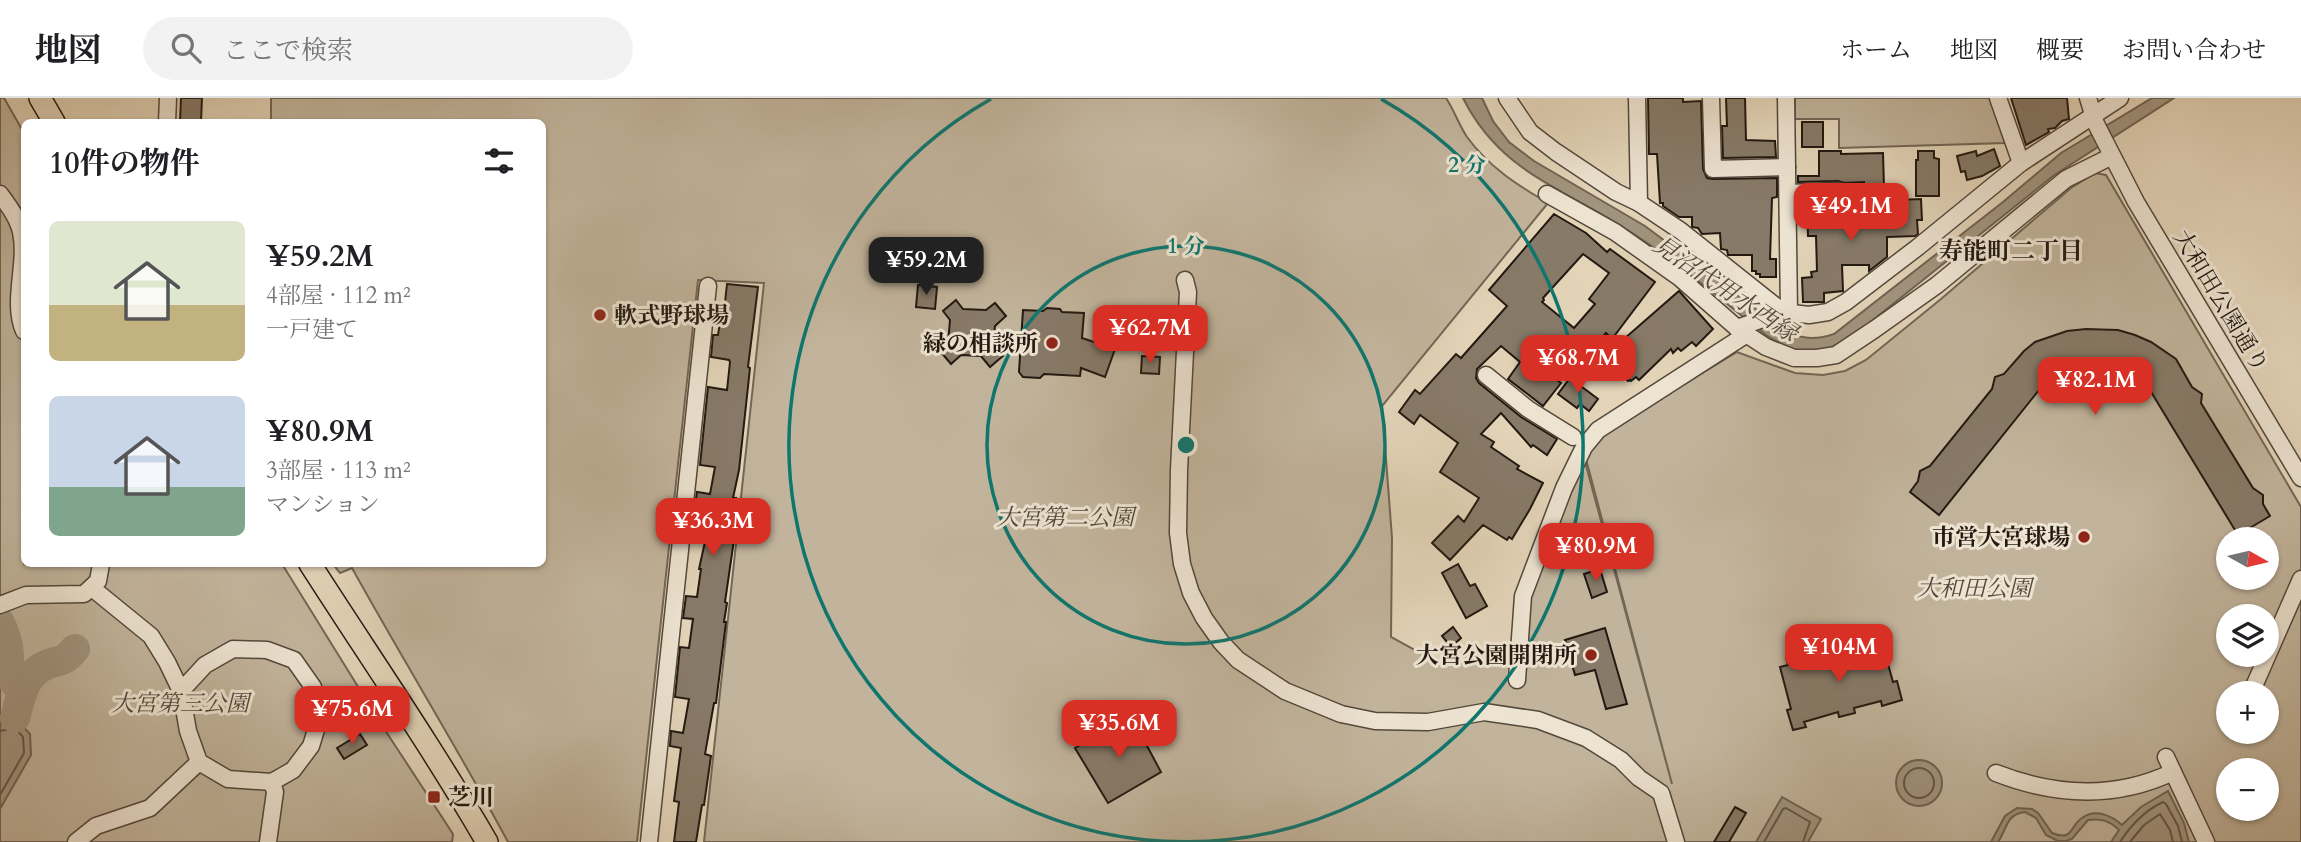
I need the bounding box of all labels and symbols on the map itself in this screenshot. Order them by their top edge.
text: 2 分 [1448,151,1486,180]
pin: ¥49.1M [1794,184,1908,243]
street label: 大和田公園通り [2166,224,2276,378]
water label: 見沼代用水西縁 [1646,228,1806,351]
text: 1 分 [1167,232,1205,261]
district label: 寿能町二丁目 [1939,235,2083,268]
pin: ¥59.2M [869,238,983,297]
place label: 軟式野球場 [614,300,729,331]
pin: ¥62.7M [1093,306,1207,365]
marker: 軟式野球場 [592,307,608,323]
place label: 緑の相談所 [923,328,1038,359]
marker: 緑の相談所 [1044,335,1060,351]
pin: ¥68.7M [1521,336,1635,395]
pin: ¥82.1M [2038,358,2152,417]
centre of rings [1174,433,1198,457]
pin: ¥36.3M [656,498,770,558]
park label: 大宮第二公園 [996,502,1138,533]
place label: 市営大宮球場 [1932,522,2070,553]
pin: ¥80.9M [1539,524,1653,583]
north arrow [2216,527,2278,590]
marker: 市営大宮球場 [2076,529,2092,545]
park label: 大和田公園 [1917,573,2036,604]
pin: ¥104M [1790,624,1888,684]
place label: 大宮公園開閉所 [1416,640,1577,671]
marker: 大宮公園開閉所 [1583,647,1599,663]
pin: ¥75.6M [295,686,409,746]
park label: 大宮第三公園 [111,688,253,719]
pin: ¥35.6M [1062,700,1176,760]
place label: 芝川 [448,782,494,813]
marker: 芝川 [426,789,442,805]

